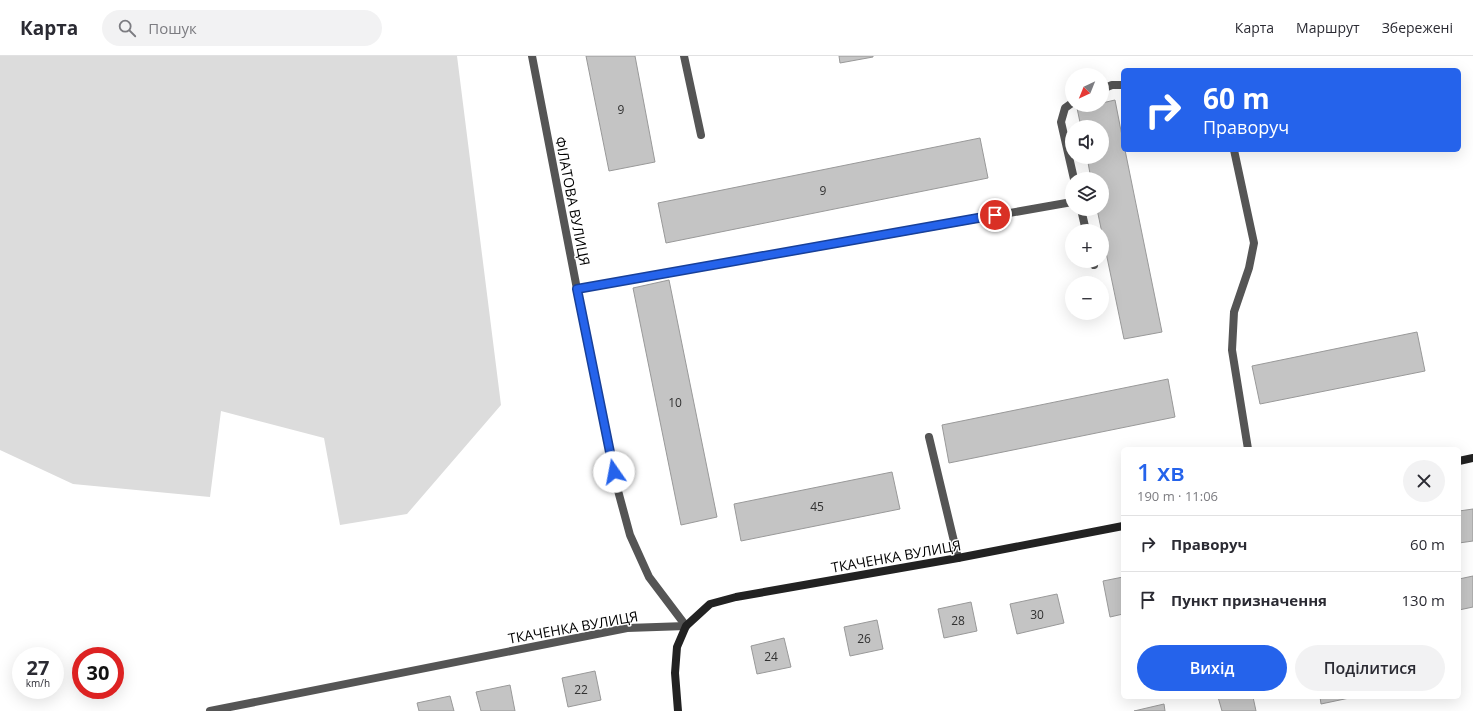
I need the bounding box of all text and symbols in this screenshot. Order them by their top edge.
search box [102,10,382,46]
text: Карта [20,15,78,41]
icon: search [116,17,138,39]
text: Пошук [148,18,197,38]
text: Карта [1235,18,1274,37]
text: Маршрут [1296,18,1360,37]
text: Збережені [1382,18,1453,37]
north arrow [1065,68,1109,112]
map controls [1065,68,1109,320]
text: 60 m [1203,79,1270,117]
icon: right [1137,84,1189,136]
house number: 9 [618,101,625,118]
text: Праворуч [1203,115,1289,139]
button: sound [1065,120,1109,164]
street label: ФІЛАТОВА ВУЛИЦЯ [551,135,595,267]
button: layers [1065,172,1109,216]
house number: 9 [820,182,827,199]
pin [978,198,1012,232]
icon: arrive [984,204,1006,226]
button: + [1065,224,1109,268]
button: − [1065,276,1109,320]
house number: 10 [668,394,682,411]
position arrow [593,451,635,493]
text: 1 хв [1137,455,1185,488]
button: close [1403,460,1445,502]
text: 190 m · 11:06 [1137,487,1218,505]
house number: 45 [810,498,824,515]
icon: right [1137,533,1159,555]
text: Праворуч [1171,534,1247,554]
text: 60 m [1410,534,1445,554]
street label: ТКАЧЕНКА ВУЛИЦЯ [830,535,962,577]
icon: arrive [1137,589,1159,611]
text: Пункт призначення [1171,590,1327,610]
text: 130 m [1401,590,1445,610]
street label: ТКАЧЕНКА ВУЛИЦЯ [507,606,639,648]
house number: 30 [1030,606,1044,623]
house number: 28 [951,612,965,629]
house number: 26 [857,630,871,647]
button: Вихід [1137,645,1287,691]
button: Поділитися [1295,645,1445,691]
speed limit sign: 30 [72,647,124,699]
house number: 24 [764,648,778,665]
text: 27 [27,654,49,681]
text: km/h [26,676,50,690]
house number: 22 [574,681,588,698]

